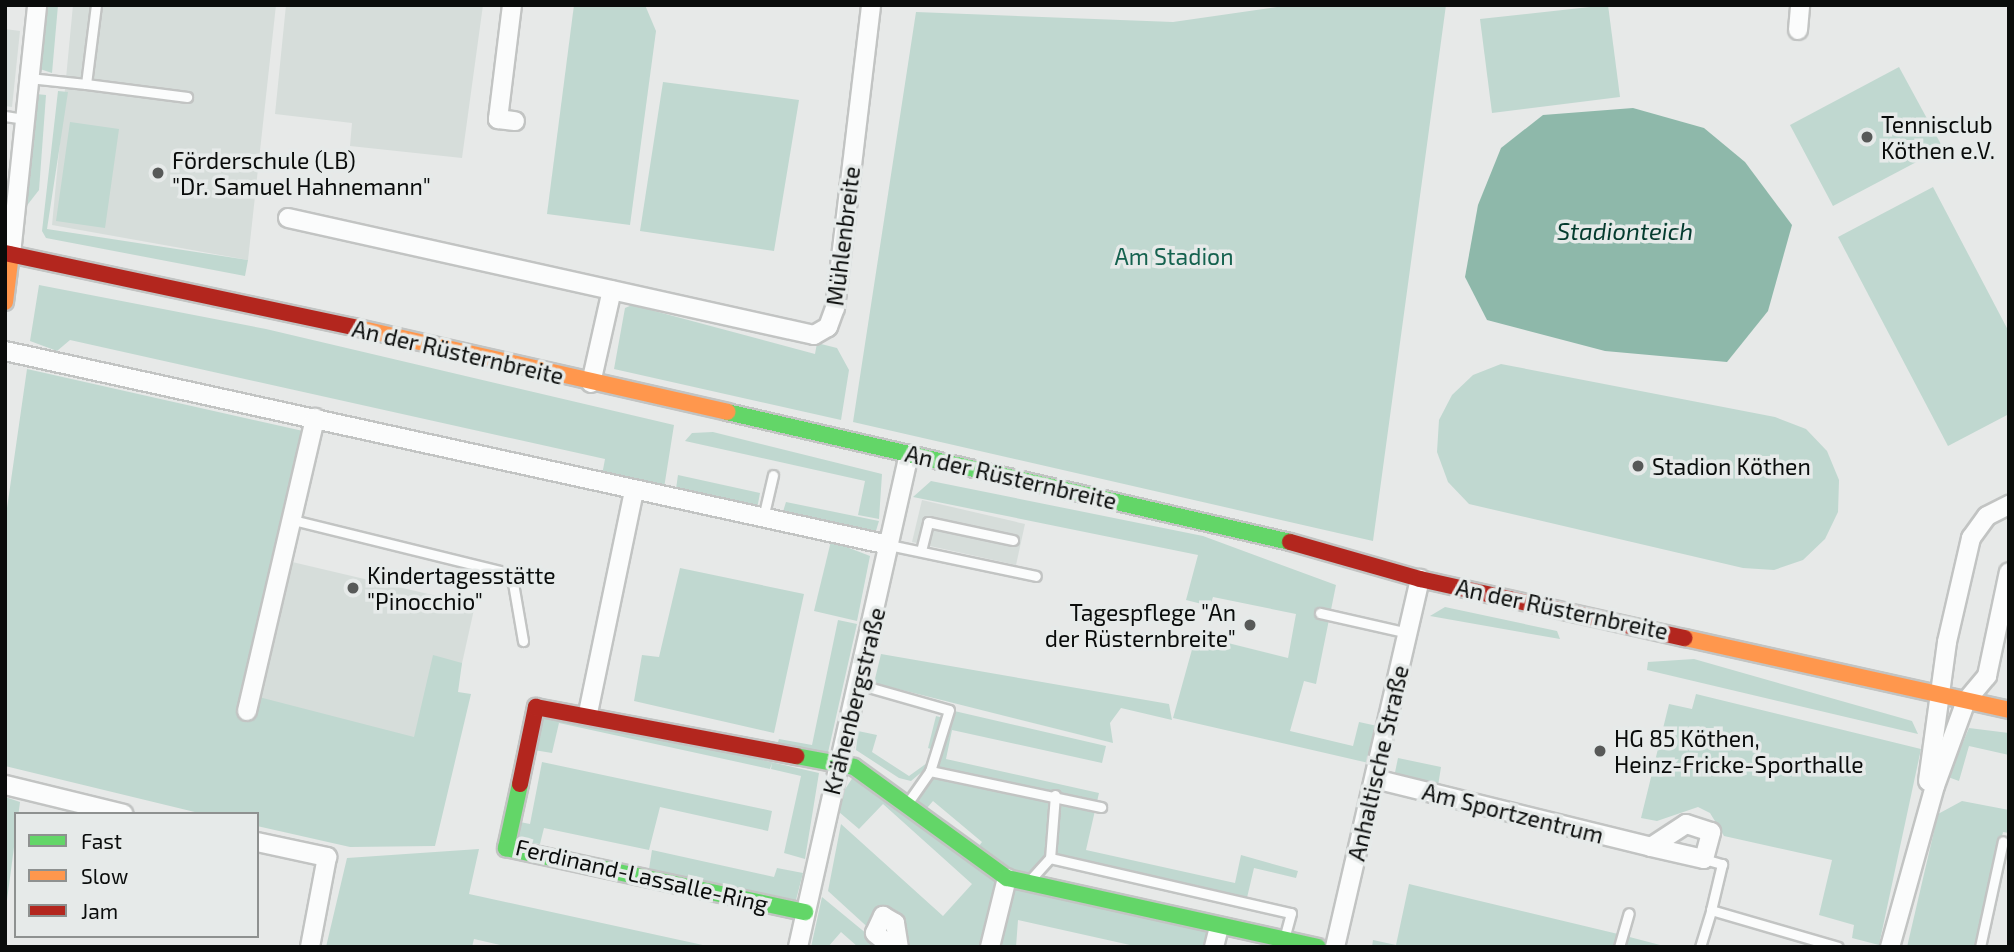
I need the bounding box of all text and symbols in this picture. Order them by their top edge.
place label: Tennisclub Köthen e.V. [1881,110,1995,164]
marker: Tennisclub Köthen e.V. [1859,129,1875,145]
place label: Förderschule (LB) "Dr. Samuel Hahnemann" [172,146,431,200]
marker: Förderschule (LB) "Dr. Samuel Hahnemann" [150,165,166,181]
street label: Mühlenbreite [821,165,865,307]
water label: Stadionteich [1557,217,1693,245]
park label: Am Stadion [1114,242,1234,270]
street label: An der Rüsternbreite [349,314,567,390]
street label: An der Rüsternbreite [902,439,1120,515]
place label: Stadion Köthen [1652,452,1811,480]
marker: Stadion Köthen [1630,458,1646,474]
place label: Kindertagesstätte "Pinocchio" [367,561,556,615]
street label: An der Rüsternbreite [1453,573,1671,645]
marker: Kindertagesstätte "Pinocchio" [345,580,361,596]
place label: Tagespflege "An der Rüsternbreite" [1044,598,1236,652]
street label: Krähenbergstraße [817,604,891,798]
marker: Tagespflege "An der Rüsternbreite" [1242,617,1258,633]
street label: Anhaltische Straße [1342,663,1414,863]
place label: HG 85 Köthen, Heinz-Fricke-Sporthalle [1614,724,1864,778]
marker: HG 85 Köthen, Heinz-Fricke-Sporthalle [1592,743,1608,759]
street label: Am Sportzentrum [1420,777,1606,849]
legend [14,812,259,938]
text: Fast [81,828,122,853]
street label: Ferdinand-Lassalle-Ring [513,833,771,917]
text: Slow [81,863,128,888]
text: Jam [81,898,118,923]

